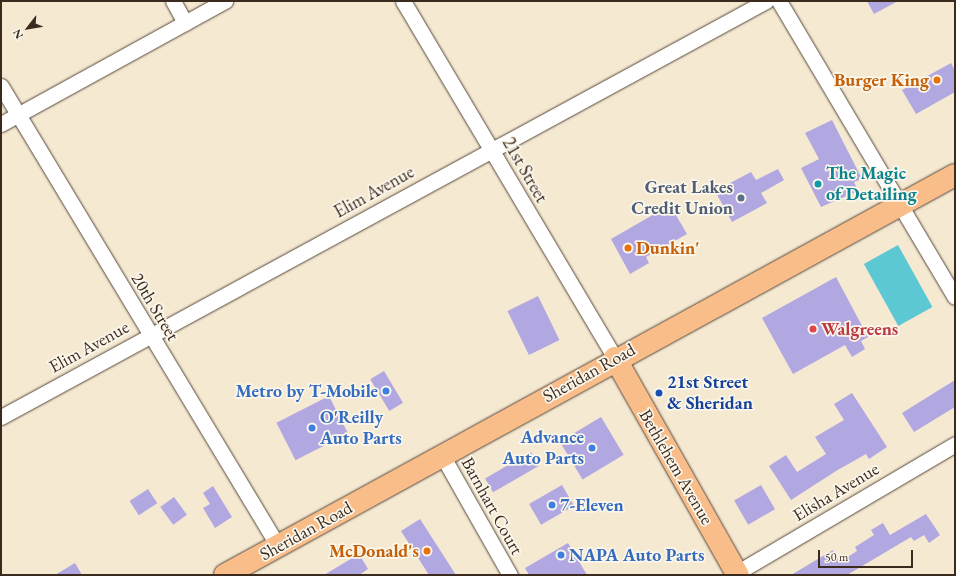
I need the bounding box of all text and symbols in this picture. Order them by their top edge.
north arrow [8,8,48,48]
text: N [9,27,26,42]
place label: Burger King [834,69,929,91]
marker: Burger King [932,75,942,85]
street label: 21st Street [498,133,552,207]
street label: Elim Avenue [330,161,418,223]
place label: The Magic of Detailing [826,163,917,206]
place label: Great Lakes Credit Union [631,177,733,220]
marker: The Magic of Detailing [813,179,823,189]
marker: Great Lakes Credit Union [736,193,746,203]
place label: Dunkin' [636,237,699,259]
marker: Dunkin' [623,243,633,253]
street label: 20th Street [126,269,184,345]
street label: Elim Avenue [45,316,133,378]
place label: Walgreens [821,318,898,340]
marker: Walgreens [808,324,818,334]
street label: Sheridan Road [539,339,639,407]
place label: 21st Street & Sheridan [667,372,753,414]
place label: Metro by T-Mobile [235,380,378,402]
marker: Metro by T-Mobile [381,386,391,396]
marker: 21st Street & Sheridan [654,388,664,398]
street label: Bethlehem Avenue [634,406,718,528]
place label: O'Reilly Auto Parts [320,407,402,450]
marker: O'Reilly Auto Parts [307,423,317,433]
place label: Advance Auto Parts [502,427,584,470]
marker: Advance Auto Parts [587,443,597,453]
street label: Barnhart Court [456,454,528,558]
street label: Elisha Avenue [789,458,883,526]
place label: 7-Eleven [560,494,624,516]
street label: Sheridan Road [256,497,356,565]
marker: 7-Eleven [547,500,557,510]
place label: McDonald's [329,540,419,562]
scale bar [820,542,915,568]
place label: NAPA Auto Parts [569,544,705,566]
marker: McDonald's [422,546,432,556]
text: 50 m [825,549,848,565]
marker: NAPA Auto Parts [556,550,566,560]

